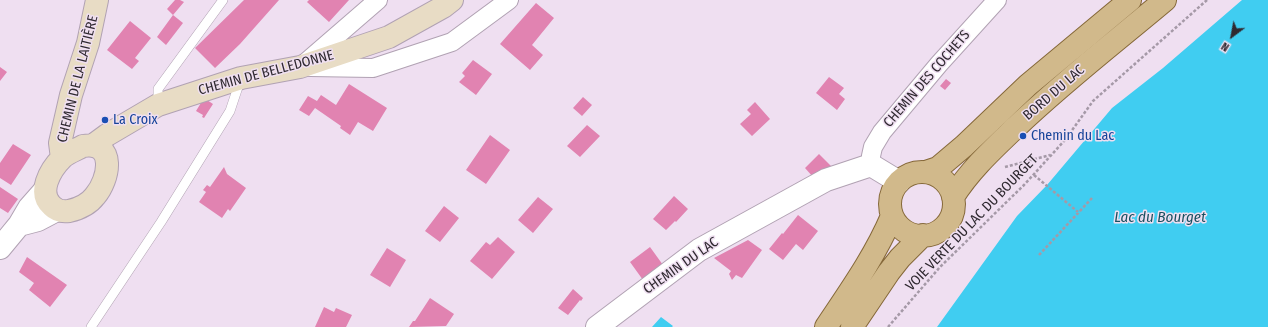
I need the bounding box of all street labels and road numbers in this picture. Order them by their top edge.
street label: CHEMIN DE LA LAITIÈRE [54,14,102,144]
street label: CHEMIN DES COCHETS [880,27,974,131]
street label: CHEMIN DE BELLEDONNE [197,47,335,99]
street label: BORD DU LAC [1020,62,1088,124]
street label: VOIE VERTE DU LAC DU BOURGET [902,151,1042,295]
street label: CHEMIN DU LAC [640,234,722,298]

